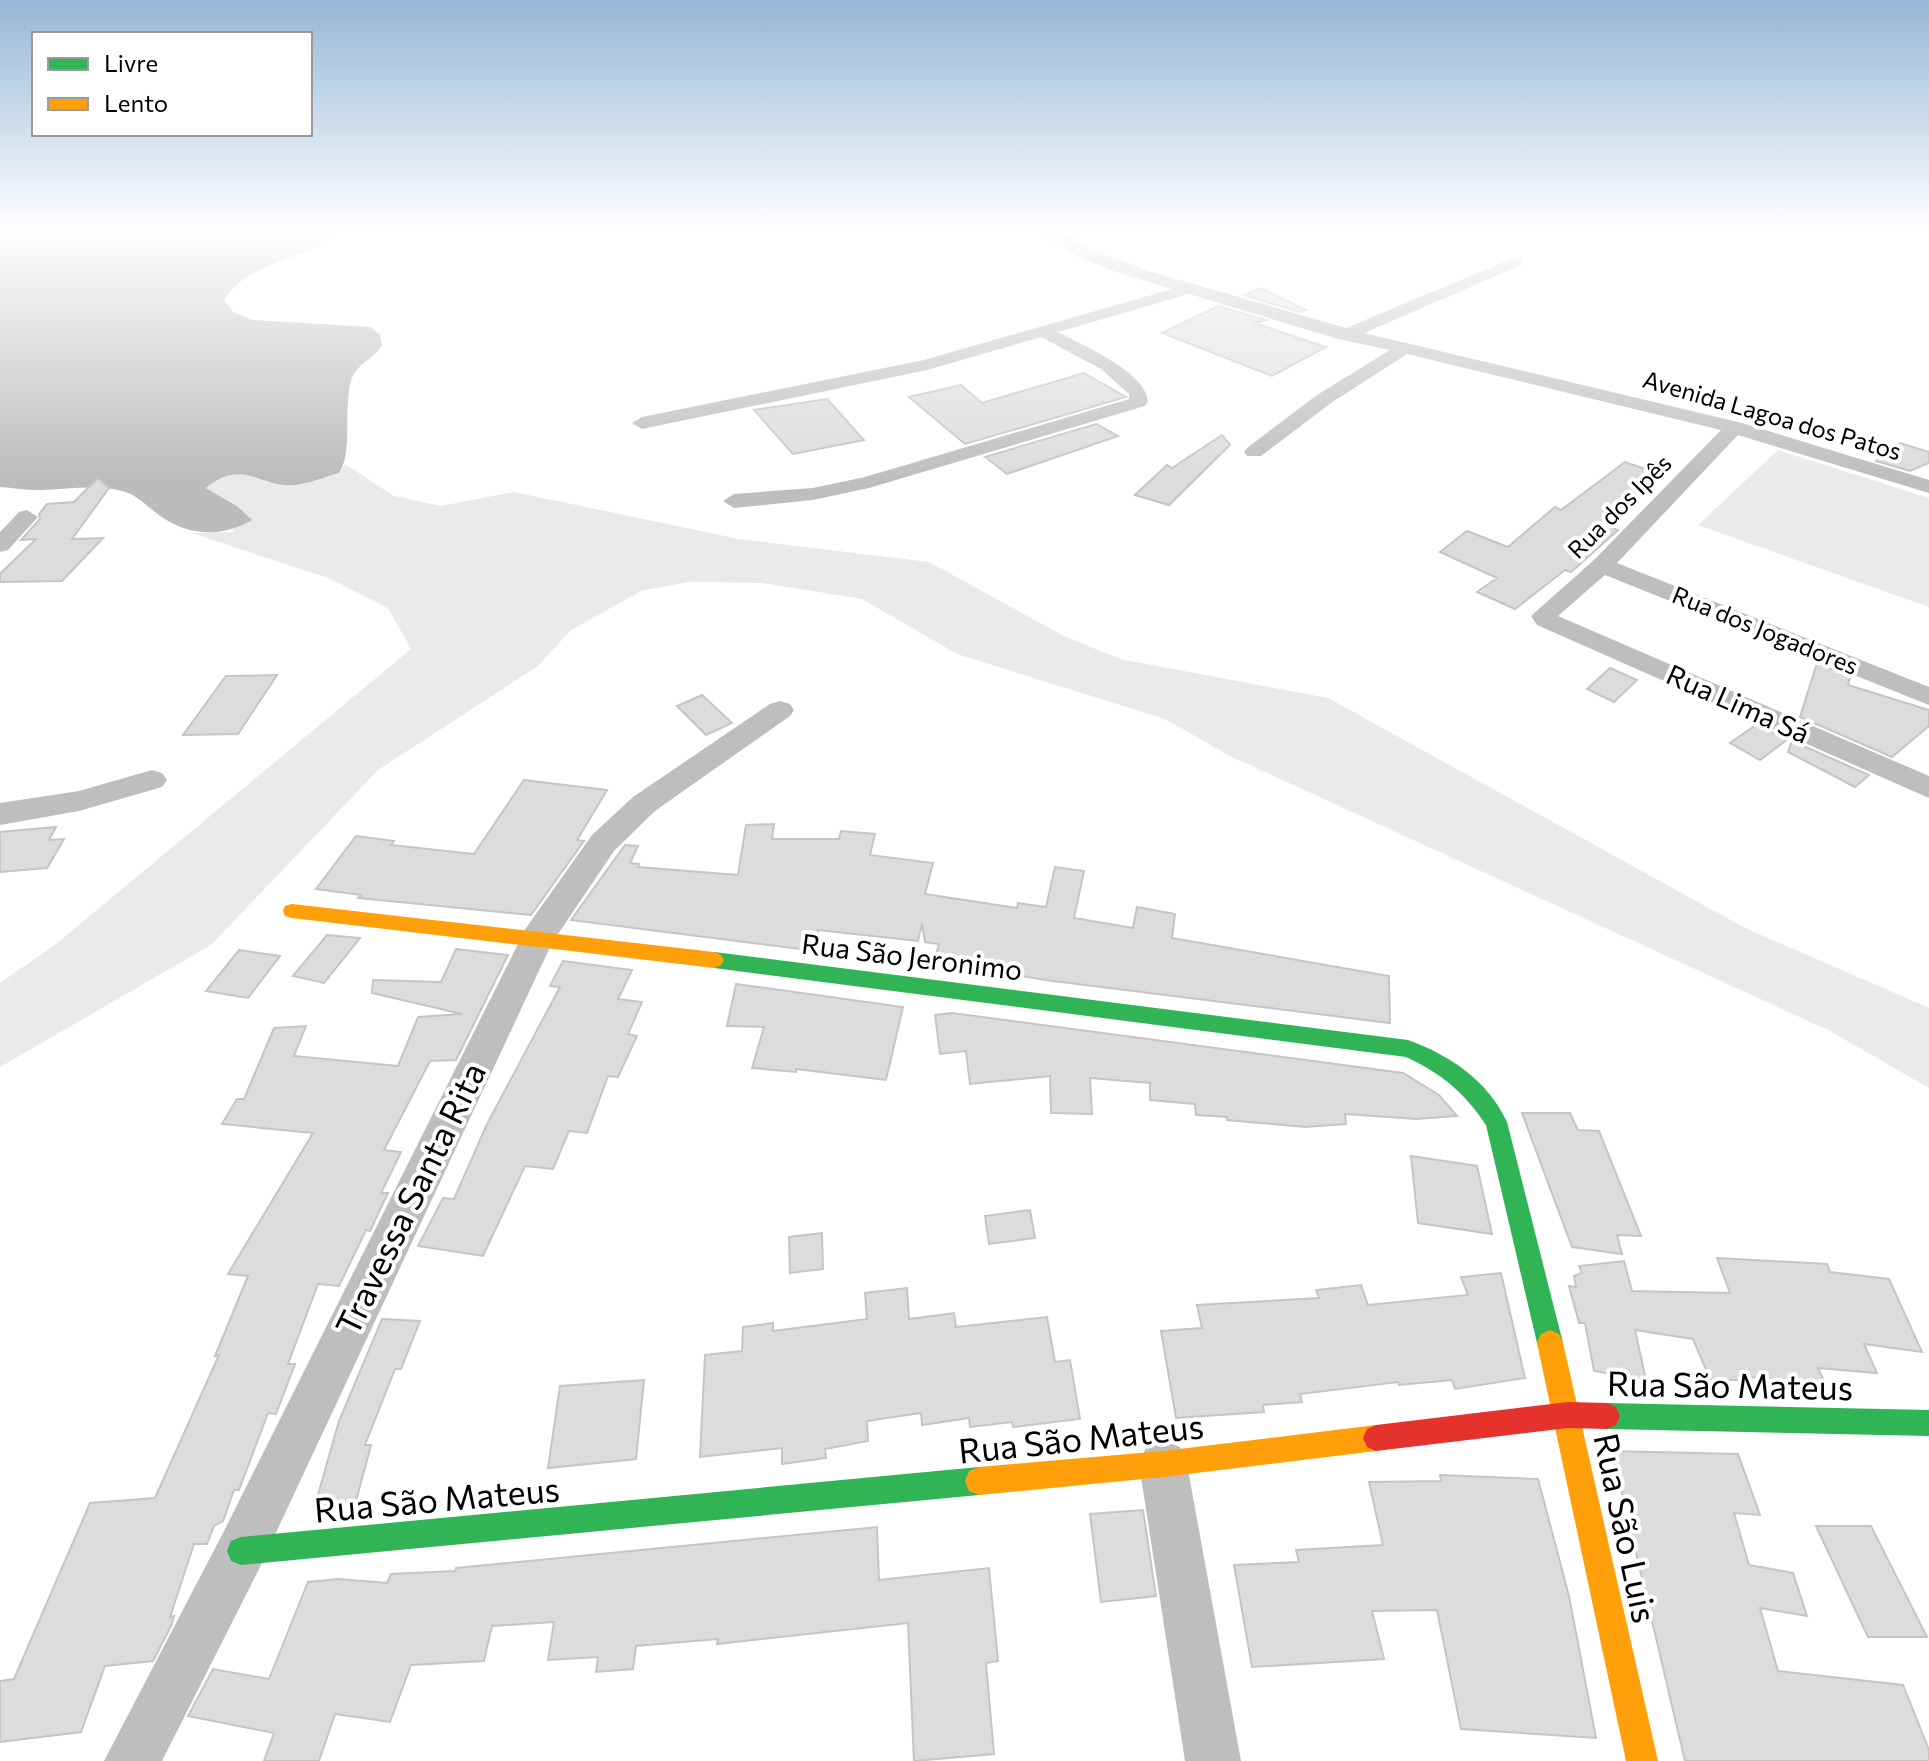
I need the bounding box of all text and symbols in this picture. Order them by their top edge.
legend [32,32,312,136]
text: Livre [104,48,158,77]
text: Lento [104,88,168,117]
street label: Avenida Lagoa dos Patos [1640,364,1905,465]
street label: Rua dos Ipês [1561,448,1677,564]
street label: Rua dos Jogadores [1668,579,1863,680]
street label: Rua Lima Sá [1662,656,1815,750]
street label: Rua São Jeronimo [800,926,1024,986]
street label: Travessa Santa Rita [325,1055,493,1341]
street label: Rua São Mateus [1607,1361,1854,1407]
street label: Rua São Mateus [956,1403,1205,1471]
street label: Rua São Luis [1586,1429,1668,1626]
street label: Rua São Mateus [312,1466,561,1530]

